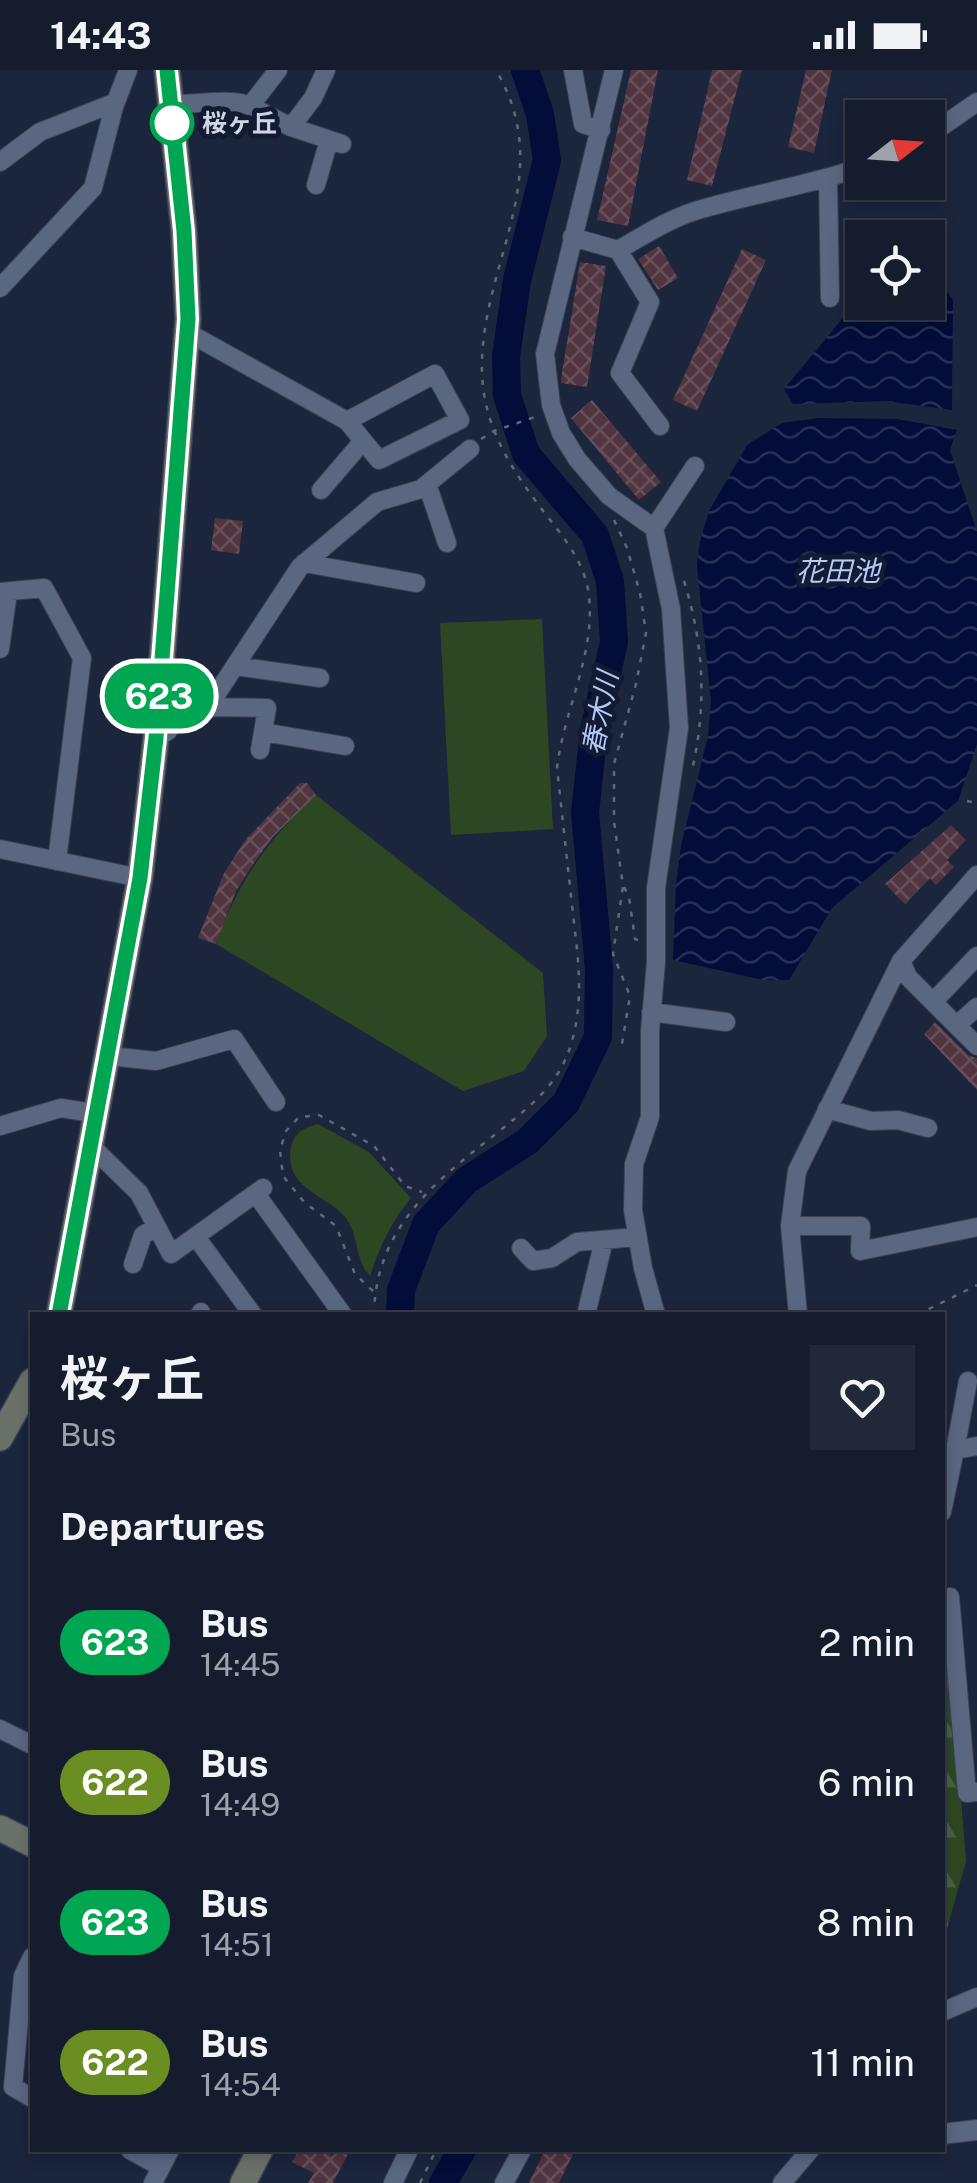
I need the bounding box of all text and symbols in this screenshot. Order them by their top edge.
text: 14:43 [50,13,152,58]
north arrow [845,100,945,200]
map controls [845,100,945,320]
marker: 桜ヶ丘 [151,102,193,144]
place label: 桜ヶ丘 [202,108,277,138]
button: locate [845,220,945,320]
water label: 花田池 [796,554,883,587]
line badge: 623 [102,664,216,728]
water label: 春木川 [575,666,624,757]
text: 623 [125,676,193,717]
button: heart [810,1345,915,1450]
text: 桜ヶ丘 [60,1350,204,1407]
text: Bus [60,1416,116,1453]
text: Departures [60,1504,265,1549]
text: Bus [200,1601,269,1646]
text: 2 min [819,1620,915,1665]
text: 623 [81,1622,149,1663]
text: 14:45 [200,1646,280,1683]
text: Bus [200,1741,269,1786]
text: 6 min [818,1760,915,1805]
text: 622 [81,1762,149,1803]
text: 14:49 [200,1786,280,1823]
text: Bus [200,1881,269,1926]
text: 8 min [817,1900,915,1945]
text: 623 [81,1902,149,1943]
text: 14:51 [200,1926,274,1963]
text: Bus [200,2021,269,2066]
text: 11 min [810,2040,915,2085]
text: 622 [81,2042,149,2083]
text: 14:54 [200,2066,281,2103]

